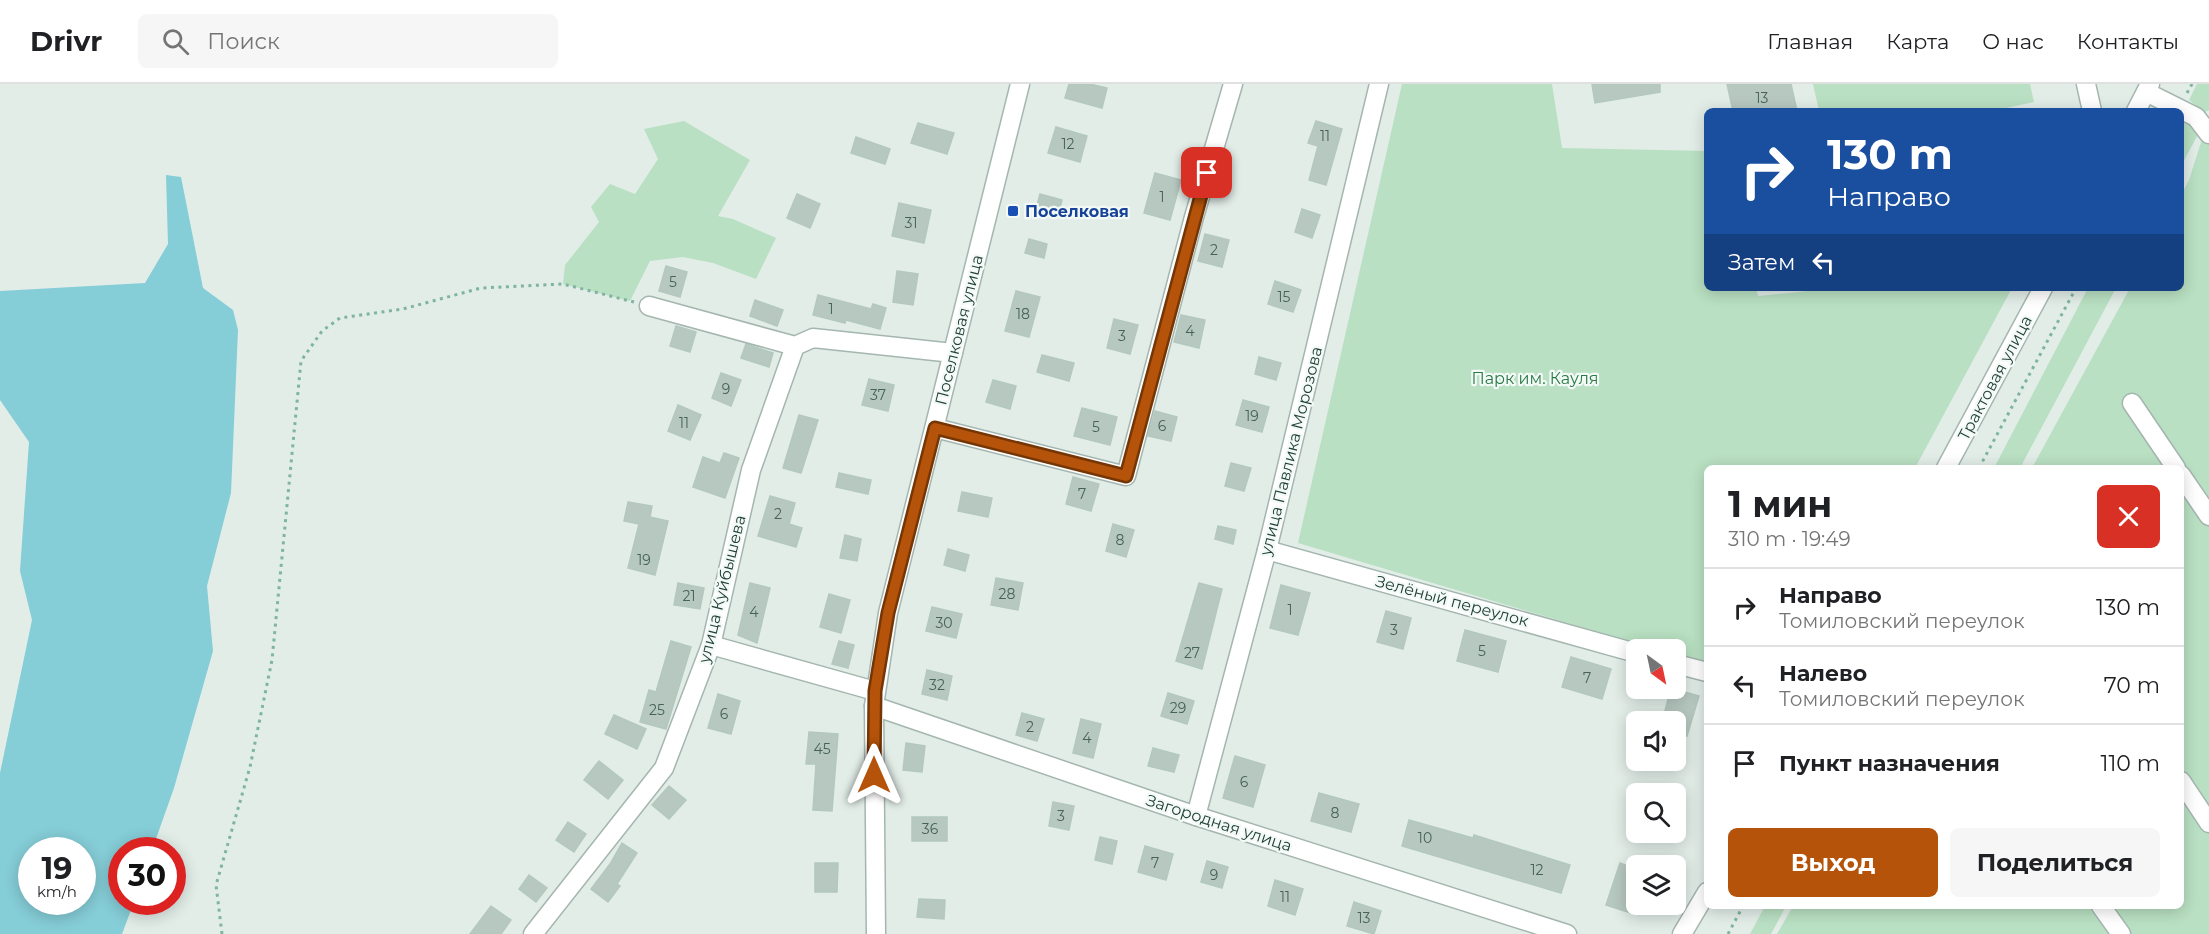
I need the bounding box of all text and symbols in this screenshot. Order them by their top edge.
search box [138,14,558,68]
text: Drivr [30,24,102,58]
icon: search [159,25,192,58]
text: Поиск [207,28,280,55]
text: Главная [1767,29,1853,54]
text: Карта [1886,29,1949,54]
text: О нас [1982,29,2044,54]
text: Контакты [2077,29,2179,54]
house number: 13 [1756,89,1769,107]
house number: 11 [1320,127,1330,145]
text: 130 m [1827,128,1953,180]
icon: right [1728,132,1806,210]
house number: 12 [1061,135,1075,153]
pin [1181,147,1232,198]
icon: arrive [1190,156,1223,189]
text: Направо [1827,180,1951,213]
house number: 1 [1159,188,1165,206]
place label: Поселковая [1025,202,1129,221]
marker: Поселковая [1006,204,1020,218]
house number: 31 [905,214,917,232]
house number: 2 [1210,241,1218,259]
icon: left [1807,246,1840,279]
text: Затем [1728,249,1795,276]
street label: Поселковая улица [931,253,987,407]
house number: 5 [669,273,677,291]
house number: 15 [1278,288,1291,306]
house number: 1 [828,300,834,318]
house number: 18 [1016,305,1030,323]
street label: Трактовая улица [1954,312,2036,444]
house number: 4 [1185,322,1195,340]
house number: 3 [1118,327,1126,345]
street label: улица Павлика Морозова [1256,345,1326,558]
park label: Парк им. Кауля [1472,369,1598,388]
house number: 9 [722,380,730,398]
house number: 37 [870,386,886,404]
house number: 19 [1245,407,1259,425]
house number: 11 [679,414,689,432]
house number: 6 [1158,417,1167,435]
house number: 5 [1092,418,1100,436]
text: 1 мин [1728,482,1832,526]
house number: 7 [1078,485,1086,503]
button: close [2097,485,2160,548]
house number: 2 [774,505,782,523]
street label: улица Куйбышева [694,513,750,666]
text: 310 m · 19:49 [1728,527,1851,551]
house number: 8 [1116,531,1125,549]
house number: 19 [637,551,651,569]
street label: Зелёный переулок [1373,571,1531,631]
text: Направо [1779,582,1882,609]
house number: 28 [999,585,1016,603]
house number: 21 [682,587,696,605]
icon: right [1728,591,1761,624]
text: 130 m [2096,594,2160,621]
house number: 1 [1287,601,1293,619]
house number: 4 [749,603,759,621]
text: Томиловский переулок [1779,609,2025,633]
house number: 30 [935,614,953,632]
house number: 3 [1390,621,1398,639]
north arrow [1626,639,1686,699]
map controls [1626,639,1686,915]
house number: 5 [1478,642,1486,660]
house number: 27 [1184,644,1200,662]
text: Налево [1779,660,1867,687]
house number: 7 [1583,669,1591,687]
icon: left [1728,669,1761,702]
text: 70 m [2104,672,2160,699]
house number: 32 [929,676,945,694]
text: Томиловский переулок [1779,687,2025,711]
house number: 29 [1170,699,1186,717]
house number: 25 [649,701,665,719]
house number: 6 [720,705,729,723]
button: sound [1626,711,1686,771]
house number: 2 [1026,718,1034,736]
house number: 4 [1082,729,1092,747]
house number: 45 [813,740,831,758]
position arrow [842,743,906,807]
icon: arrive [1728,747,1761,780]
text: Пункт назначения [1779,750,2000,777]
text: 110 m [2100,750,2160,777]
house number: 6 [1240,773,1249,791]
button: search [1626,783,1686,843]
street label: Загородная улица [1144,790,1294,856]
house number: 8 [1331,804,1340,822]
house number: 3 [1057,807,1065,825]
house number: 36 [922,820,939,838]
button: Выход [1728,828,1938,897]
button: Поделиться [1950,828,2160,897]
house number: 10 [1418,829,1432,847]
speed limit sign: 30 [108,837,186,915]
text: 19 [42,850,72,887]
house number: 7 [1151,854,1159,872]
button: layers [1626,855,1686,915]
house number: 12 [1530,861,1544,879]
house number: 9 [1210,866,1218,884]
text: km/h [37,882,77,901]
house number: 11 [1280,888,1290,906]
house number: 13 [1358,909,1371,927]

